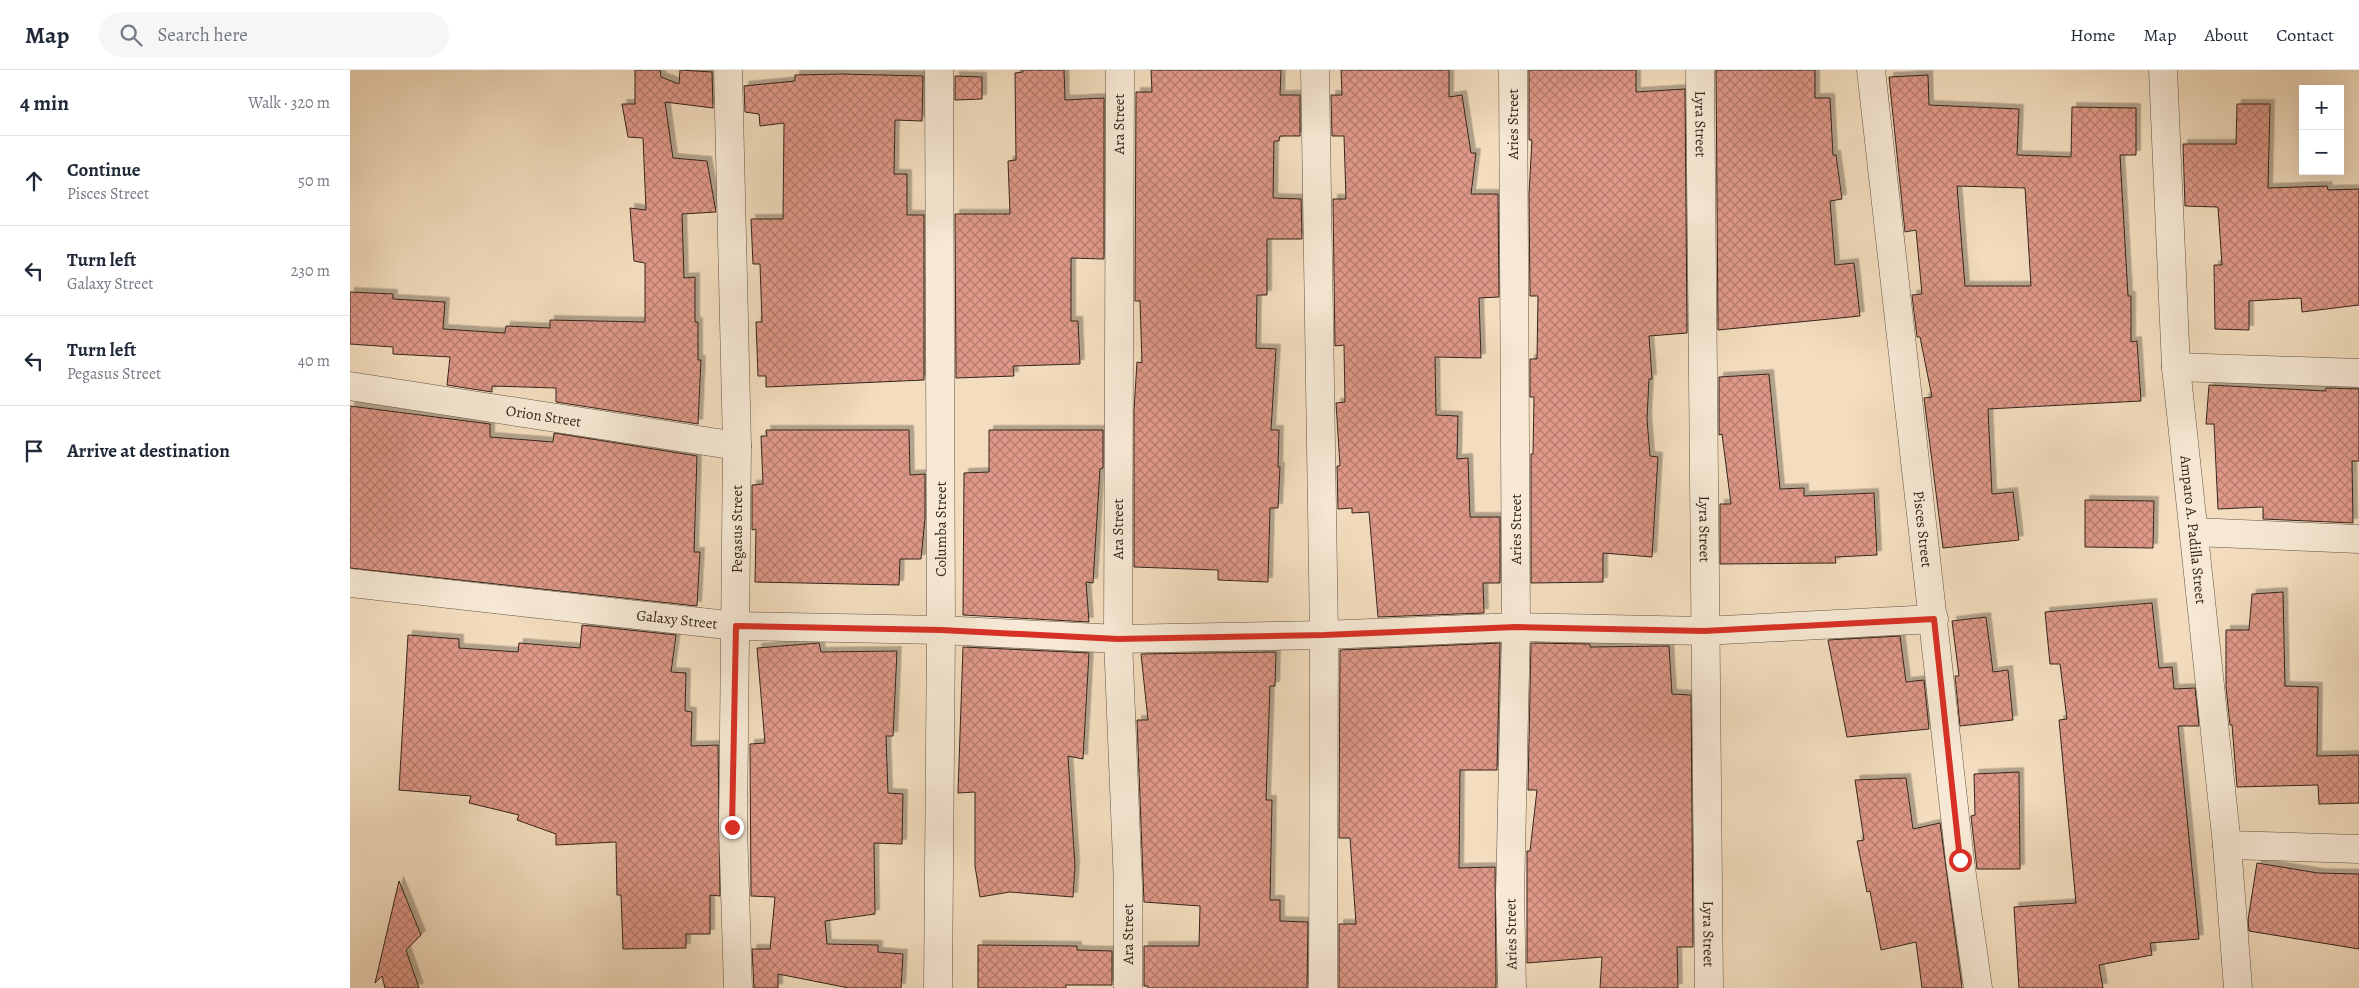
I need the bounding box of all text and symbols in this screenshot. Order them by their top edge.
search box [99,12,449,57]
text: Map [25,19,69,51]
icon: search [117,21,145,49]
text: Search here [157,22,248,48]
text: Home [2070,23,2115,47]
text: Map [2143,23,2176,47]
text: About [2204,23,2248,47]
text: Contact [2276,23,2334,47]
map controls [2299,85,2344,175]
button: + [2299,85,2344,130]
street label: Aries Street [1503,88,1523,161]
text: 4 min [20,89,69,117]
street label: Lyra Street [1690,91,1711,157]
text: Walk · 320 m [248,92,330,114]
street label: Ara Street [1109,94,1129,155]
button: − [2299,130,2344,175]
text: Continue [67,157,141,183]
icon: ahead [20,167,48,195]
text: 50 m [298,170,330,192]
text: Pisces Street [67,183,149,205]
text: Turn left [67,247,136,273]
icon: left [20,257,48,285]
text: 230 m [291,260,330,282]
text: Galaxy Street [67,273,154,295]
text: Turn left [67,337,136,363]
icon: left [20,347,48,375]
text: 40 m [298,350,330,372]
text: Pegasus Street [67,363,161,385]
street label: Orion Street [505,400,583,432]
icon: arrive [20,437,48,465]
text: Arrive at destination [67,438,230,464]
street label: Amparo A. Padilla Street [2175,453,2211,605]
street label: Columba Street [931,481,951,577]
street label: Pegasus Street [727,485,747,573]
street label: Pisces Street [1908,490,1937,569]
street label: Aries Street [1506,493,1526,566]
street label: Lyra Street [1694,496,1715,562]
street label: Ara Street [1108,499,1128,560]
street label: Galaxy Street [635,605,719,634]
route end [721,816,744,839]
route start [1949,849,1972,872]
street label: Aries Street [1500,898,1522,971]
street label: Lyra Street [1698,901,1719,967]
street label: Ara Street [1118,904,1138,965]

